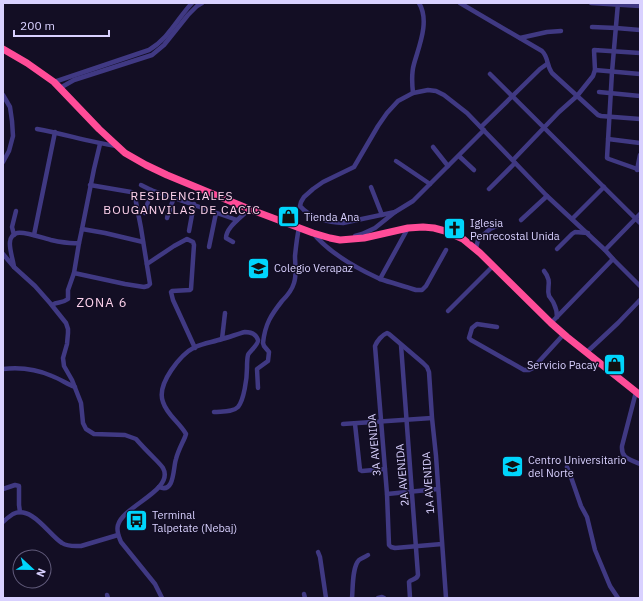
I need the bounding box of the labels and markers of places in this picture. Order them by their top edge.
shop icon: Tienda Ana [275,204,301,230]
place label: Tienda Ana [304,210,359,224]
church icon: Iglesia Penrecostal Unida [441,216,467,242]
place label: Iglesia Penrecostal Unida [470,216,560,243]
school or university icon: Colegio Verapaz [245,255,271,281]
place label: Colegio Verapaz [274,261,353,275]
shop icon: Servicio Pacay [601,352,627,378]
place label: Servicio Pacay [527,358,598,372]
school or university icon: Centro Universitario del Norte [500,453,526,479]
place label: Centro Universitario del Norte [528,453,626,480]
bus stop icon: Terminal Talpetate (Nebaj) [124,508,150,534]
place label: Terminal Talpetate (Nebaj) [152,508,237,535]

